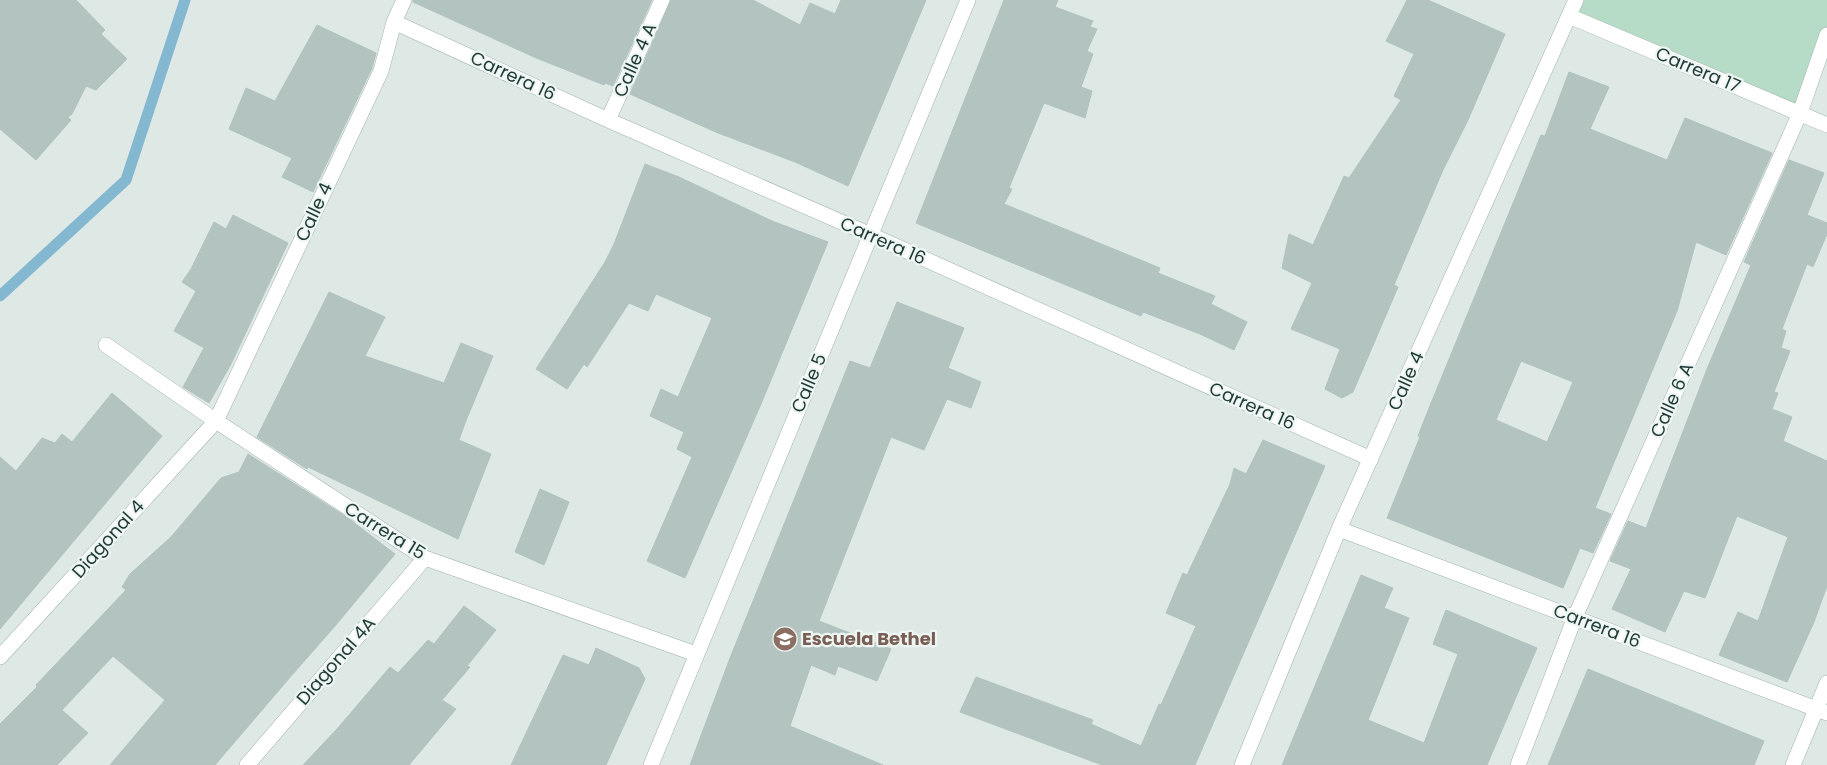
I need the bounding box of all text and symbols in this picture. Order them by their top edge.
street label: Calle 4 A [607,19,662,101]
street label: Carrera 17 [1652,40,1745,99]
street label: Carrera 16 [466,45,560,106]
street label: Calle 4 [289,178,338,245]
street label: Carrera 16 [836,211,930,271]
street label: Calle 4 [1381,347,1430,414]
street label: Calle 5 [785,349,832,416]
street label: Calle 6 A [1644,359,1699,441]
street label: Carrera 16 [1205,376,1299,436]
street label: Diagonal 4 [66,494,149,583]
street label: Carrera 15 [340,496,431,565]
street label: Carrera 16 [1550,597,1644,654]
street label: Diagonal 4A [290,611,381,710]
school or university icon: Escuela Bethel [772,626,798,652]
place label: Escuela Bethel [802,626,936,651]

